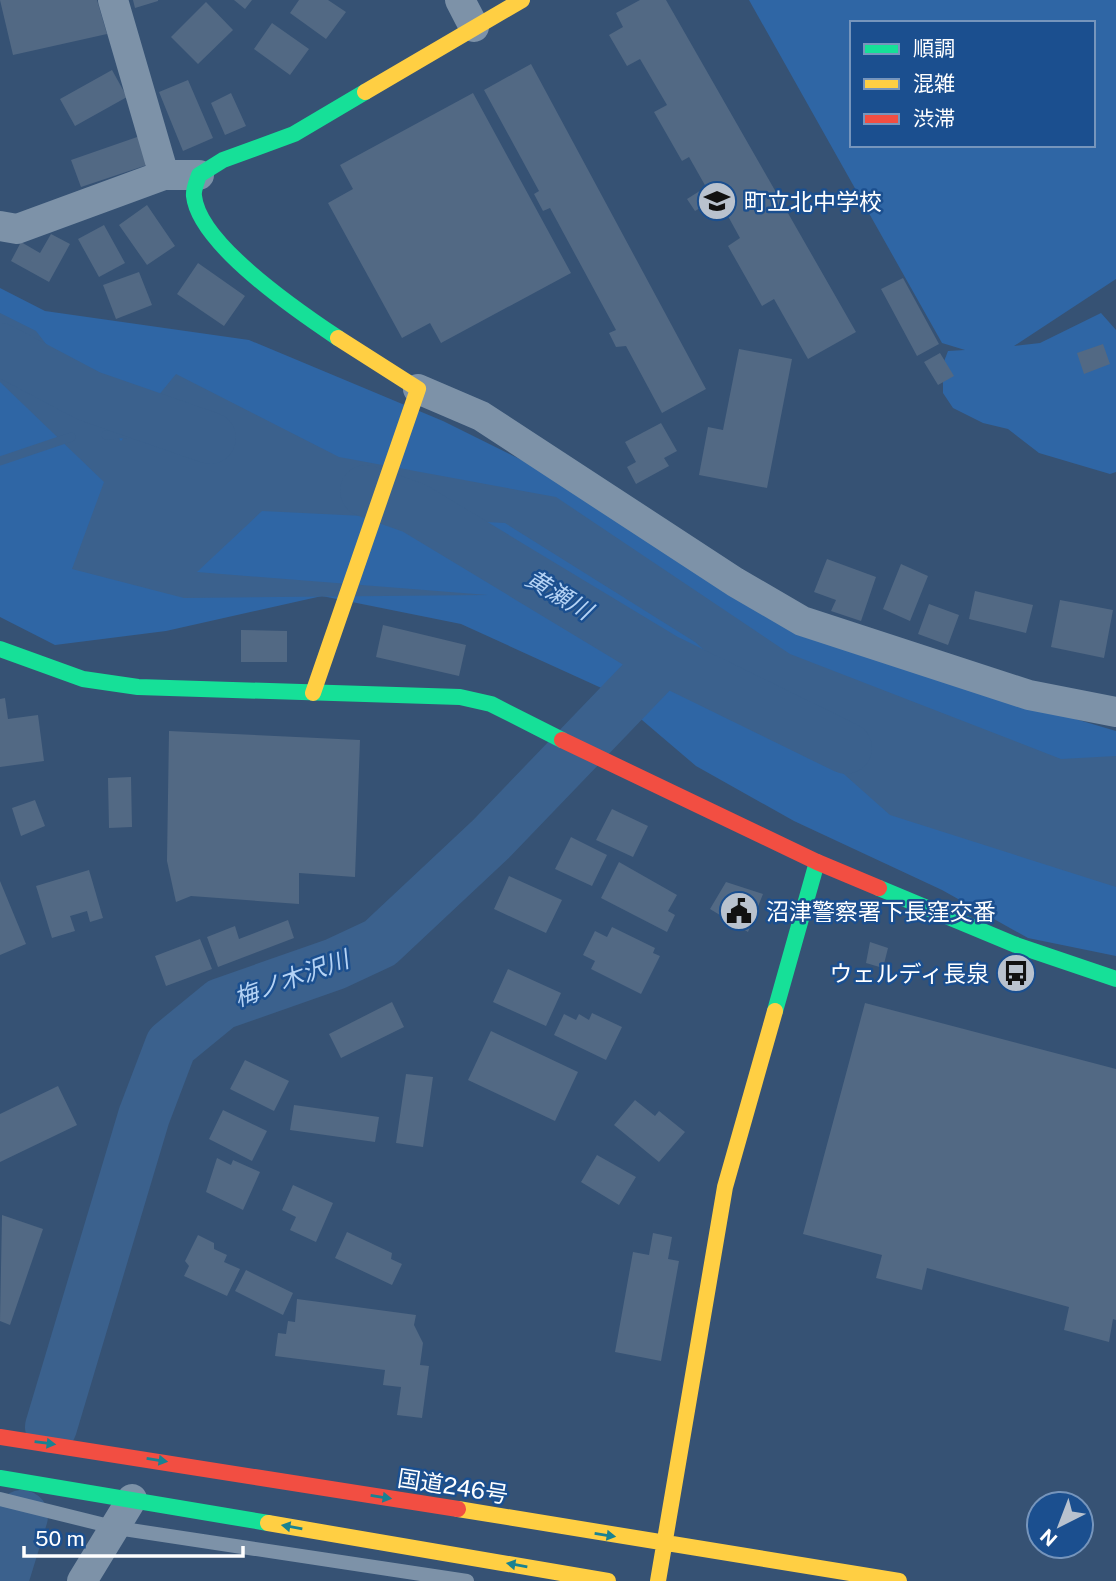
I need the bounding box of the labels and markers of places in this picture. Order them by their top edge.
school or university icon: 町立北中学校 [696,180,738,222]
place label: 町立北中学校 [744,188,882,215]
public building icon: 沼津警察署下長窪交番 [718,890,760,932]
place label: 沼津警察署下長窪交番 [766,898,996,925]
bus stop icon: ウェルディ長泉 [995,952,1037,994]
place label: ウェルディ長泉 [830,960,989,987]

